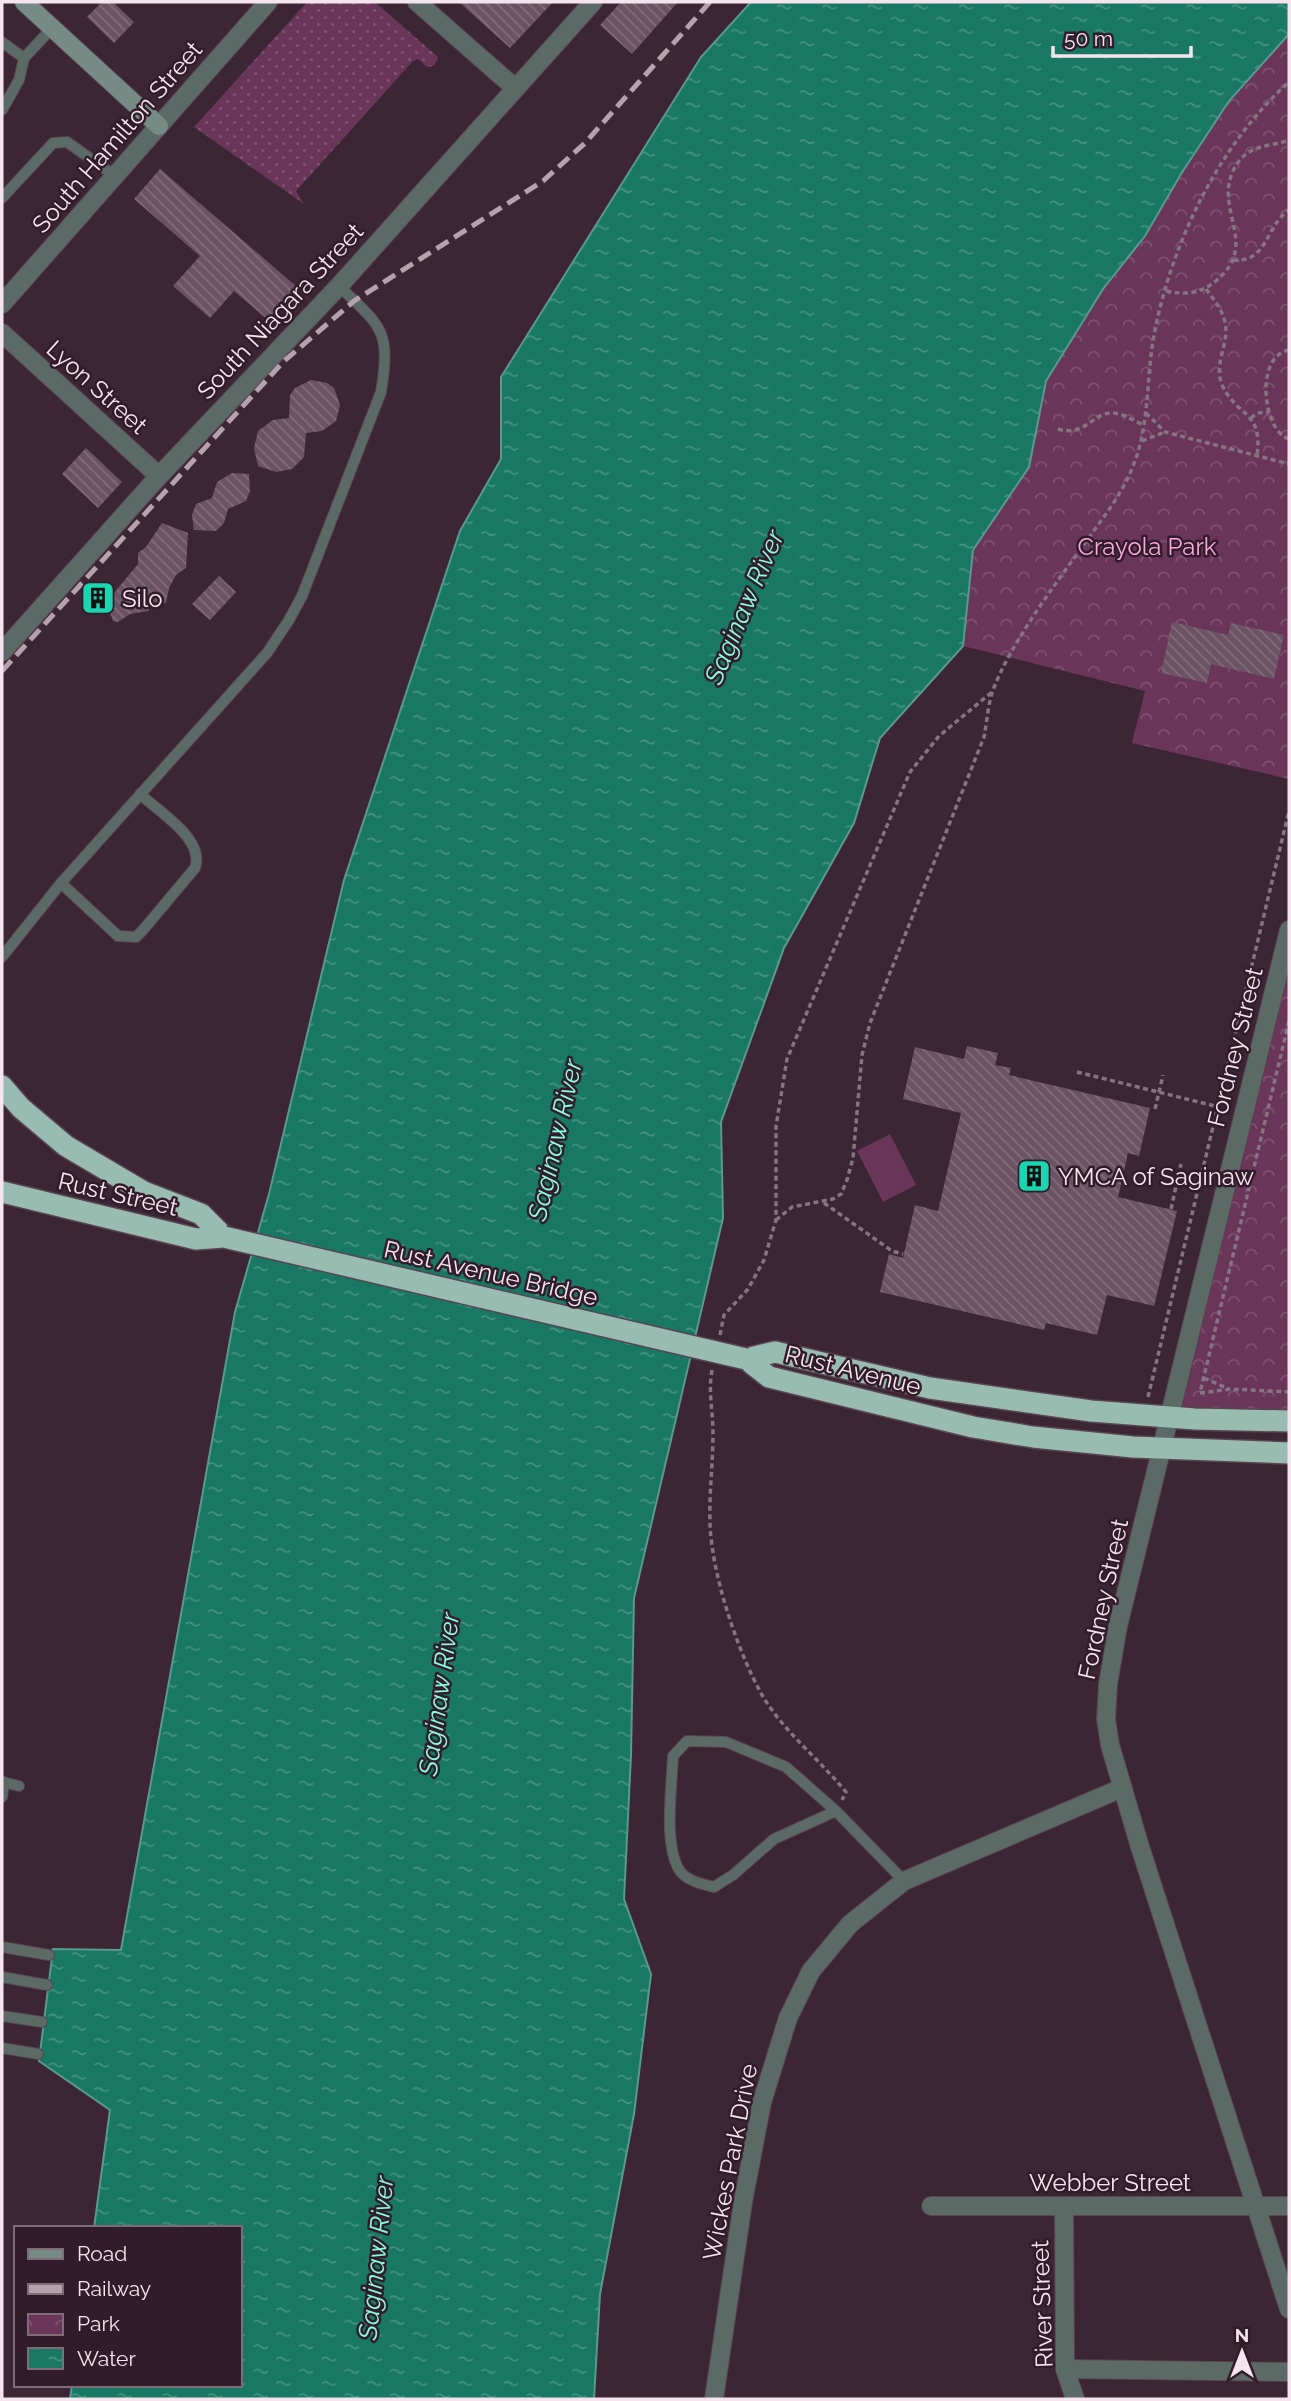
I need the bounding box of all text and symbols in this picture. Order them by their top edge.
scale bar [1053,14,1191,58]
text: 50 m [1064,26,1113,51]
street label: South Hamilton Street [26,35,208,239]
street label: South Niagara Street [191,217,369,405]
street label: Lyon Street [41,334,153,440]
water label: Saginaw River [698,524,790,689]
park label: Crayola Park [1077,532,1217,561]
building icon: Silo [79,579,117,617]
place label: Silo [122,584,163,613]
street label: Fordney Street [1201,964,1269,1130]
water label: Saginaw River [522,1055,588,1224]
building icon: YMCA of Saginaw [1015,1157,1053,1195]
place label: YMCA of Saginaw [1058,1162,1254,1191]
street label: Rust Street [55,1166,181,1222]
street label: Rust Avenue Bridge [381,1234,601,1312]
street label: Rust Avenue [782,1339,924,1401]
street label: Fordney Street [1072,1516,1134,1682]
water label: Saginaw River [413,1609,465,1779]
street label: Wickes Park Drive [697,2061,763,2263]
street label: Webber Street [1029,2168,1191,2197]
water label: Saginaw River [352,2174,400,2342]
legend [14,2226,242,2387]
street label: River Street [1025,2240,1059,2368]
text: Road [77,2241,127,2266]
text: Railway [77,2276,151,2301]
text: Park [77,2311,120,2336]
north arrow [1207,2317,1277,2387]
text: N [1235,2324,1249,2346]
text: Water [77,2346,136,2371]

